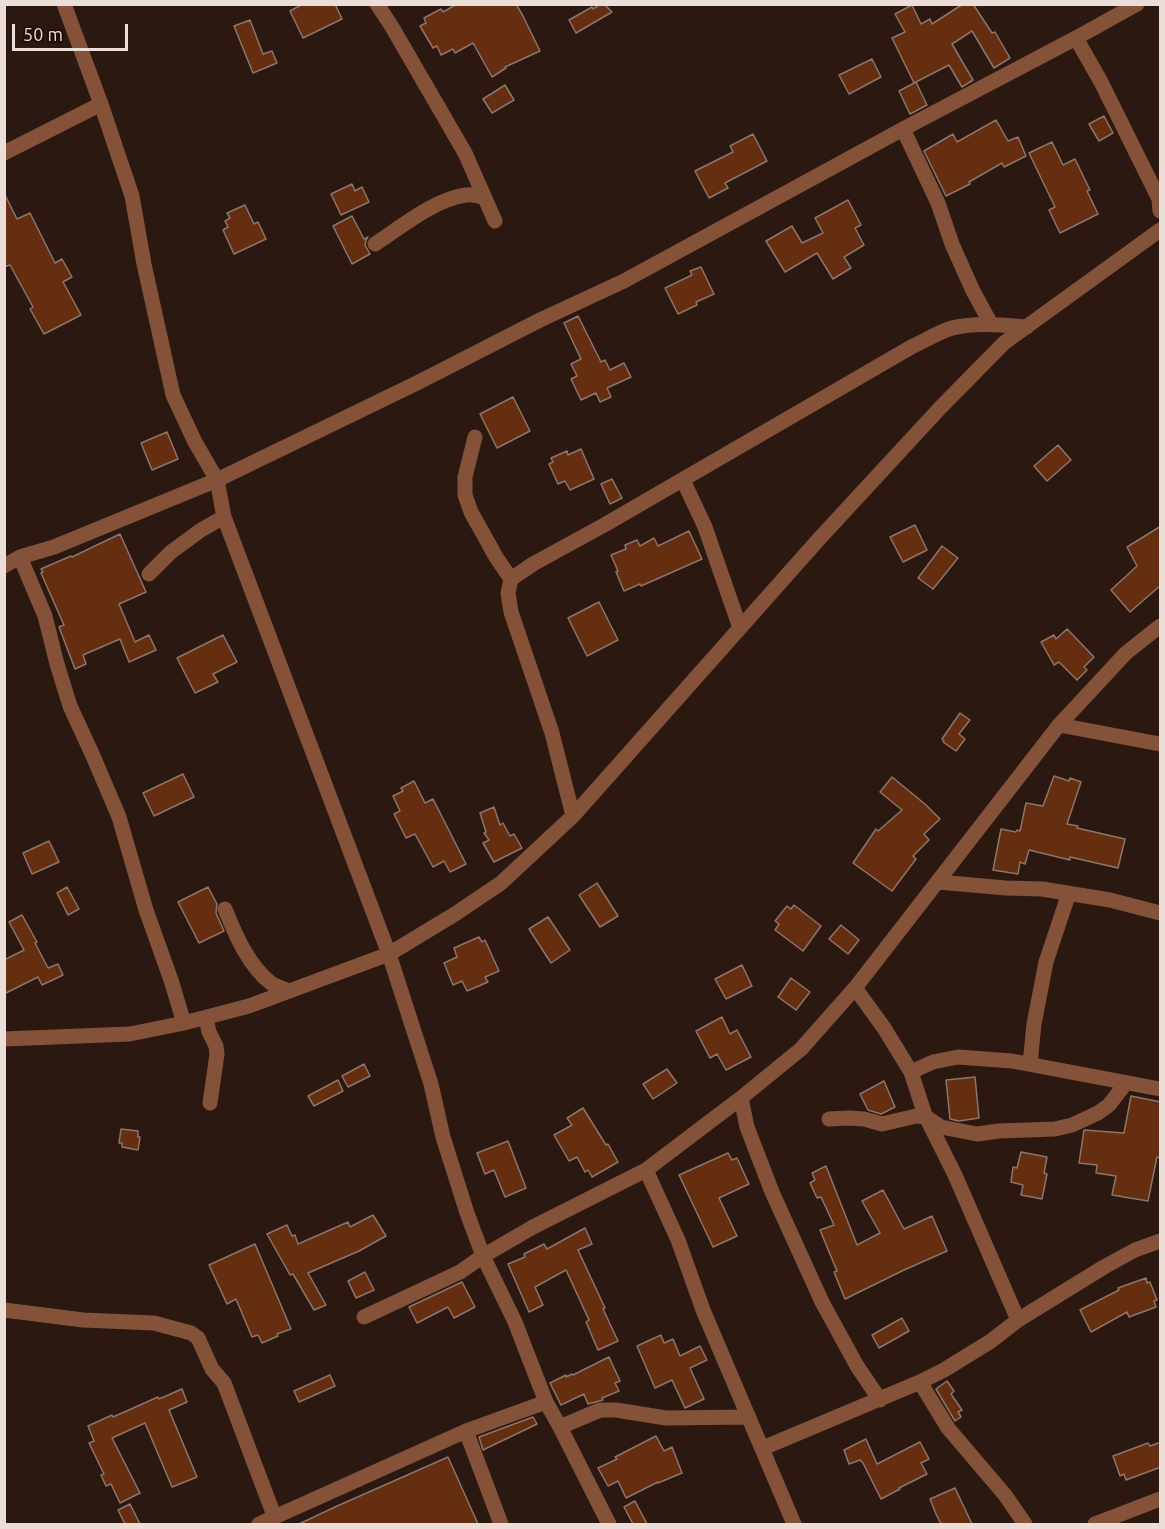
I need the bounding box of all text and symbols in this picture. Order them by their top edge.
scale bar [15,12,130,50]
text: 50 m [23,24,63,44]

